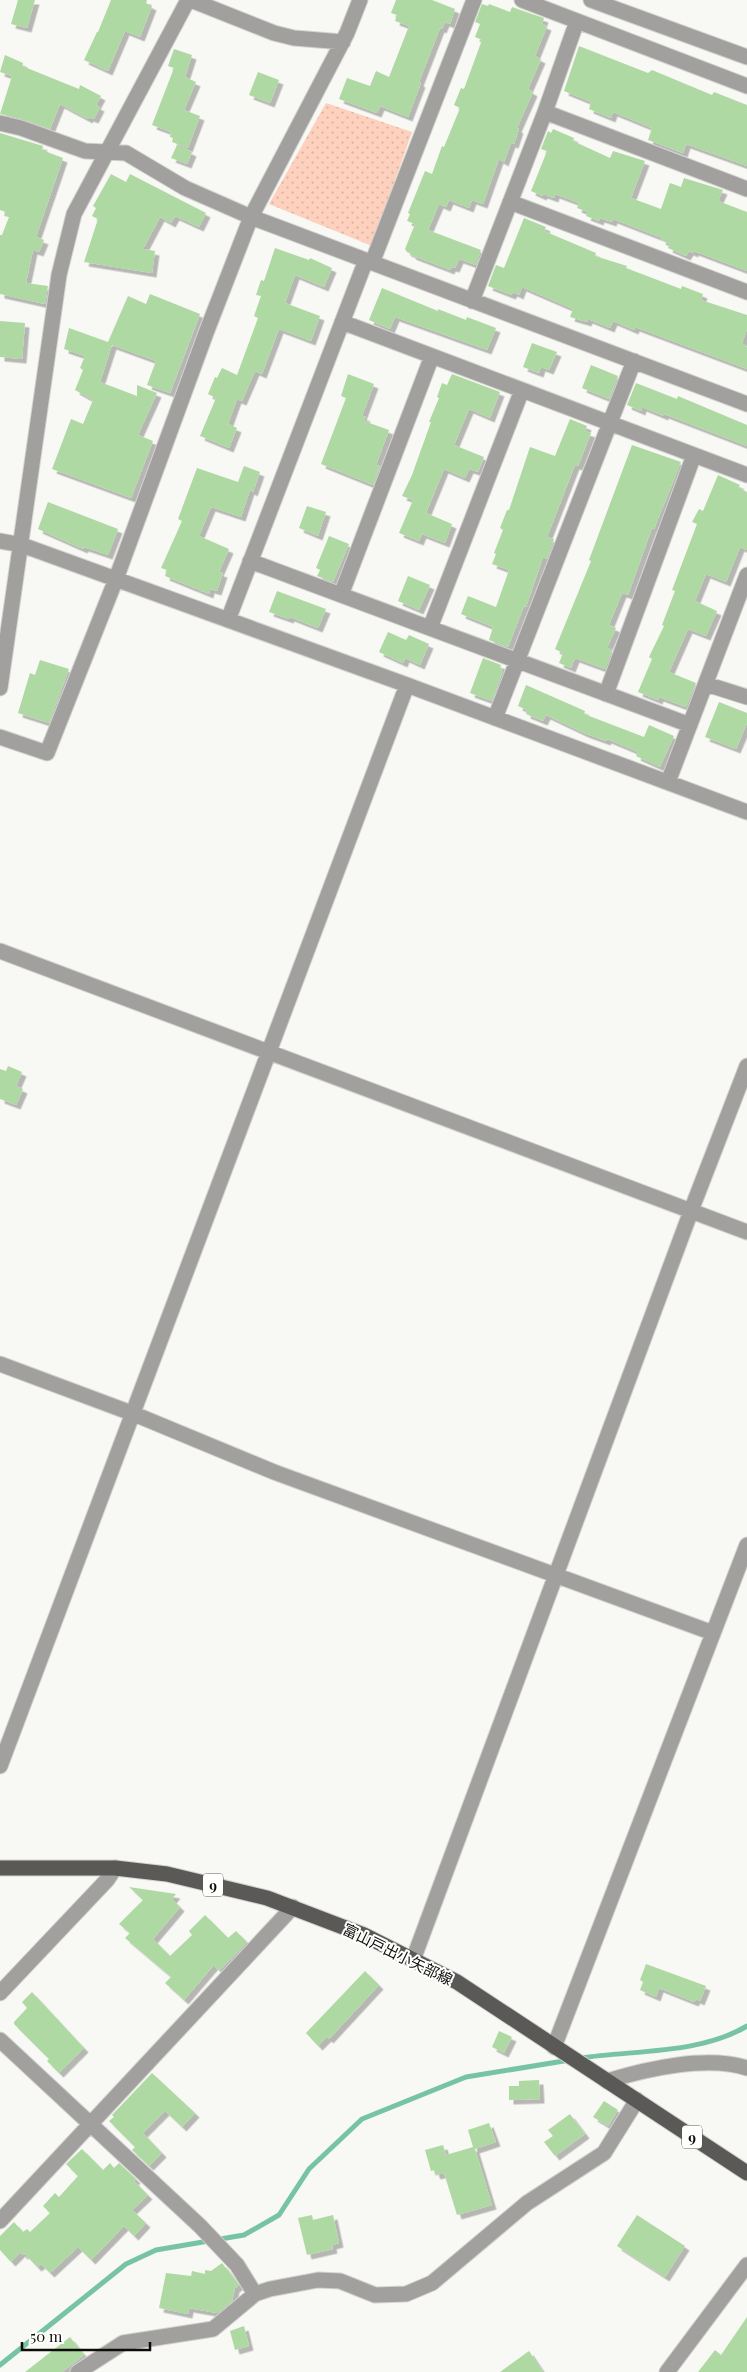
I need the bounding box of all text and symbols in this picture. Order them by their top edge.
road number: 9 [203,1874,223,1896]
street label: 富山戸出小矢部線 [340,1919,456,1989]
road number: 9 [682,2126,702,2148]
scale bar [22,2320,150,2352]
text: 50 m [30,2326,63,2346]

